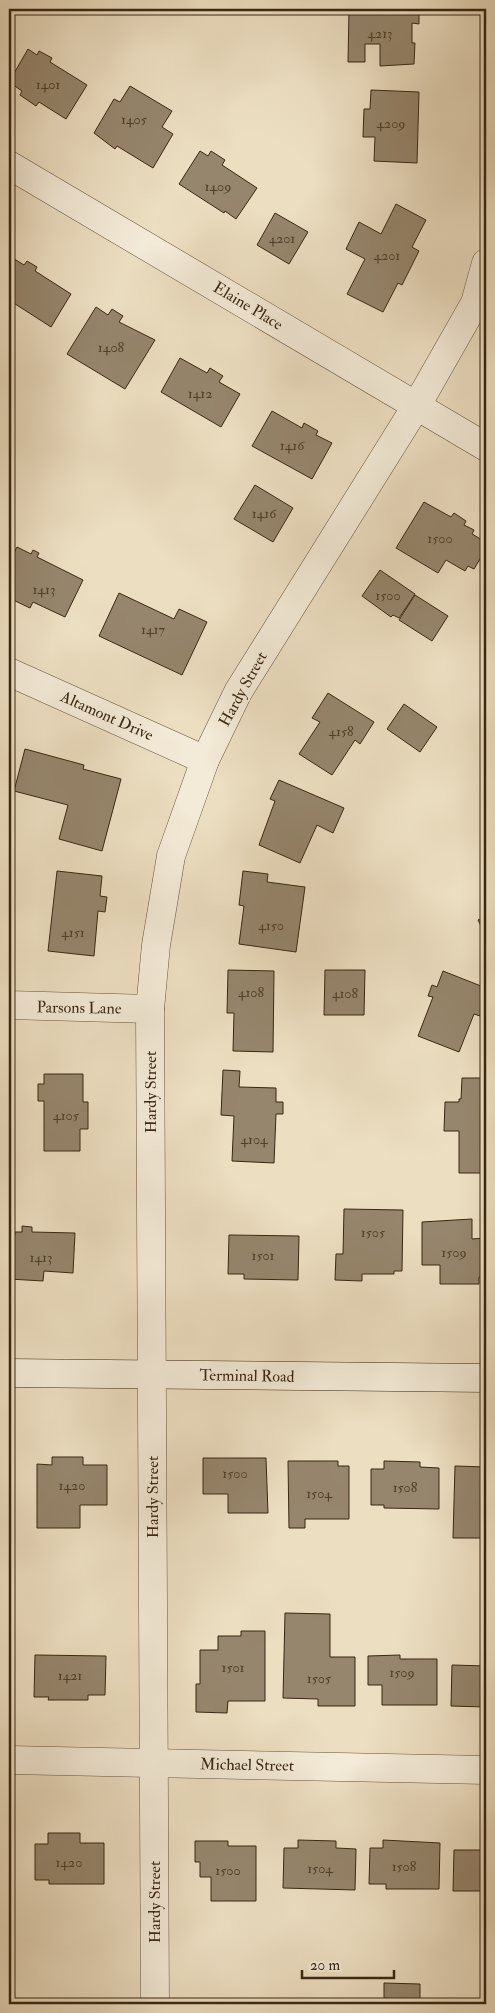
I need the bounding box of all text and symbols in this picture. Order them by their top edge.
house number: 4213 [367,25,393,42]
house number: 1401 [36,76,60,93]
house number: 1405 [121,111,148,128]
house number: 4209 [377,115,406,132]
house number: 1409 [205,178,231,195]
house number: 4201 [269,230,295,247]
house number: 4201 [374,247,400,264]
street label: Elaine Place [209,277,287,335]
house number: 1408 [98,339,125,356]
house number: 1412 [188,385,212,402]
house number: 1416 [280,437,305,454]
house number: 1416 [252,505,277,522]
house number: 1500 [427,530,453,547]
house number: 1413 [33,581,55,598]
house number: 1500 [375,587,401,604]
house number: 1417 [141,621,166,638]
street label: Hardy Street [214,648,272,730]
street label: Altamont Drive [57,686,157,745]
house number: 4158 [328,723,354,740]
house number: 4150 [258,917,284,934]
house number: 4151 [61,924,85,941]
house number: 4108 [238,984,265,1001]
house number: 4108 [332,985,359,1002]
street label: Parsons Lane [36,997,122,1019]
street label: Hardy Street [141,1051,161,1133]
house number: 4105 [53,1107,80,1124]
house number: 4104 [240,1131,269,1148]
house number: 1505 [361,1224,386,1241]
house number: 1509 [441,1244,467,1261]
house number: 1501 [251,1247,275,1264]
house number: 1413 [30,1249,52,1266]
street label: Terminal Road [199,1365,295,1387]
street label: Hardy Street [143,1456,163,1538]
house number: 1500 [222,1465,248,1482]
house number: 1420 [59,1477,85,1494]
house number: 1508 [393,1479,418,1496]
house number: 1504 [306,1485,333,1502]
house number: 1501 [221,1659,245,1676]
house number: 1509 [389,1664,415,1681]
house number: 1421 [58,1667,82,1684]
house number: 1505 [307,1670,332,1687]
street label: Michael Street [200,1754,294,1776]
house number: 1420 [56,1854,82,1871]
house number: 1508 [392,1858,417,1875]
house number: 1504 [307,1860,334,1877]
street label: Hardy Street [145,1861,165,1943]
house number: 1500 [215,1862,241,1879]
scale bar [302,1948,395,1980]
text: 20 m [310,1956,340,1975]

